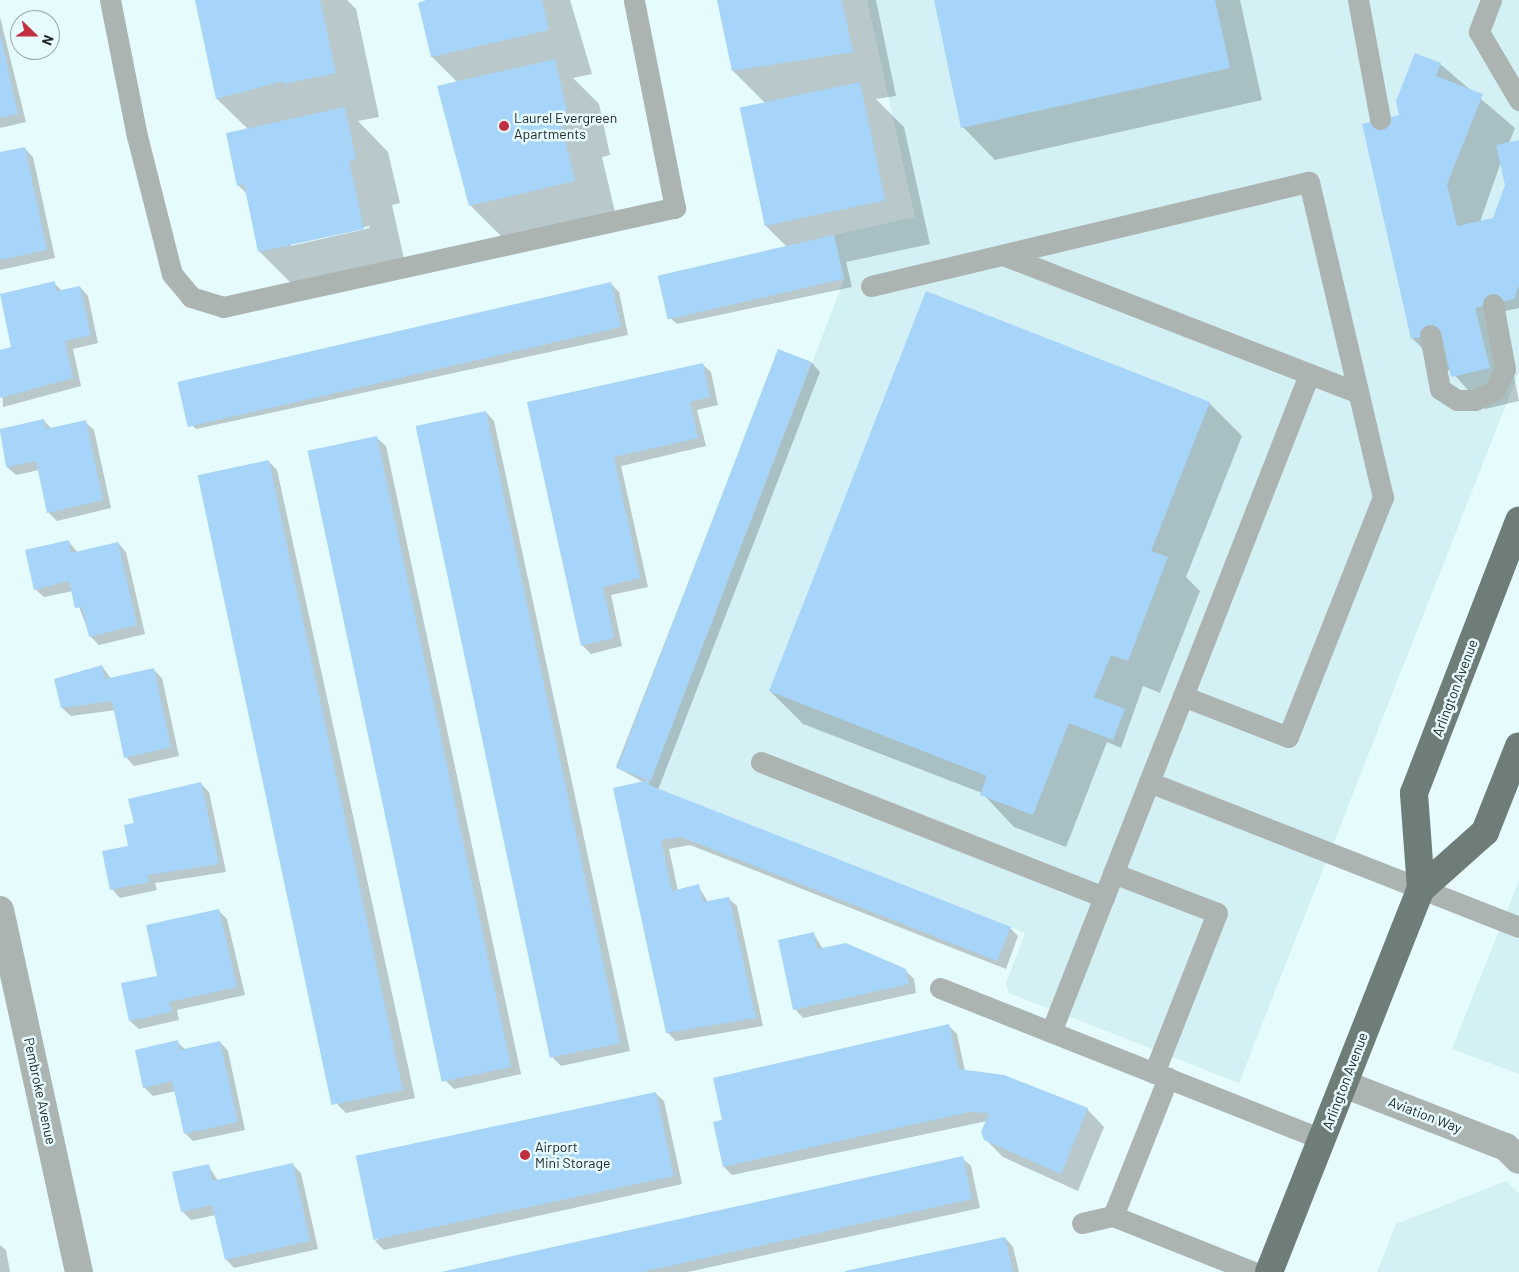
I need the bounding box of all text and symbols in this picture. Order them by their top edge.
north arrow [10,10,60,60]
text: N [39,33,58,48]
place label: Laurel Evergreen Apartments [514,110,617,142]
marker: Laurel Evergreen Apartments [498,120,510,132]
street label: Arlington Avenue [1429,637,1481,739]
street label: Arlington Avenue [1319,1030,1371,1132]
street label: Pembroke Avenue [20,1036,60,1146]
street label: Aviation Way [1386,1093,1464,1137]
place label: Airport Mini Storage [535,1139,610,1172]
marker: Airport Mini Storage [519,1149,531,1161]

